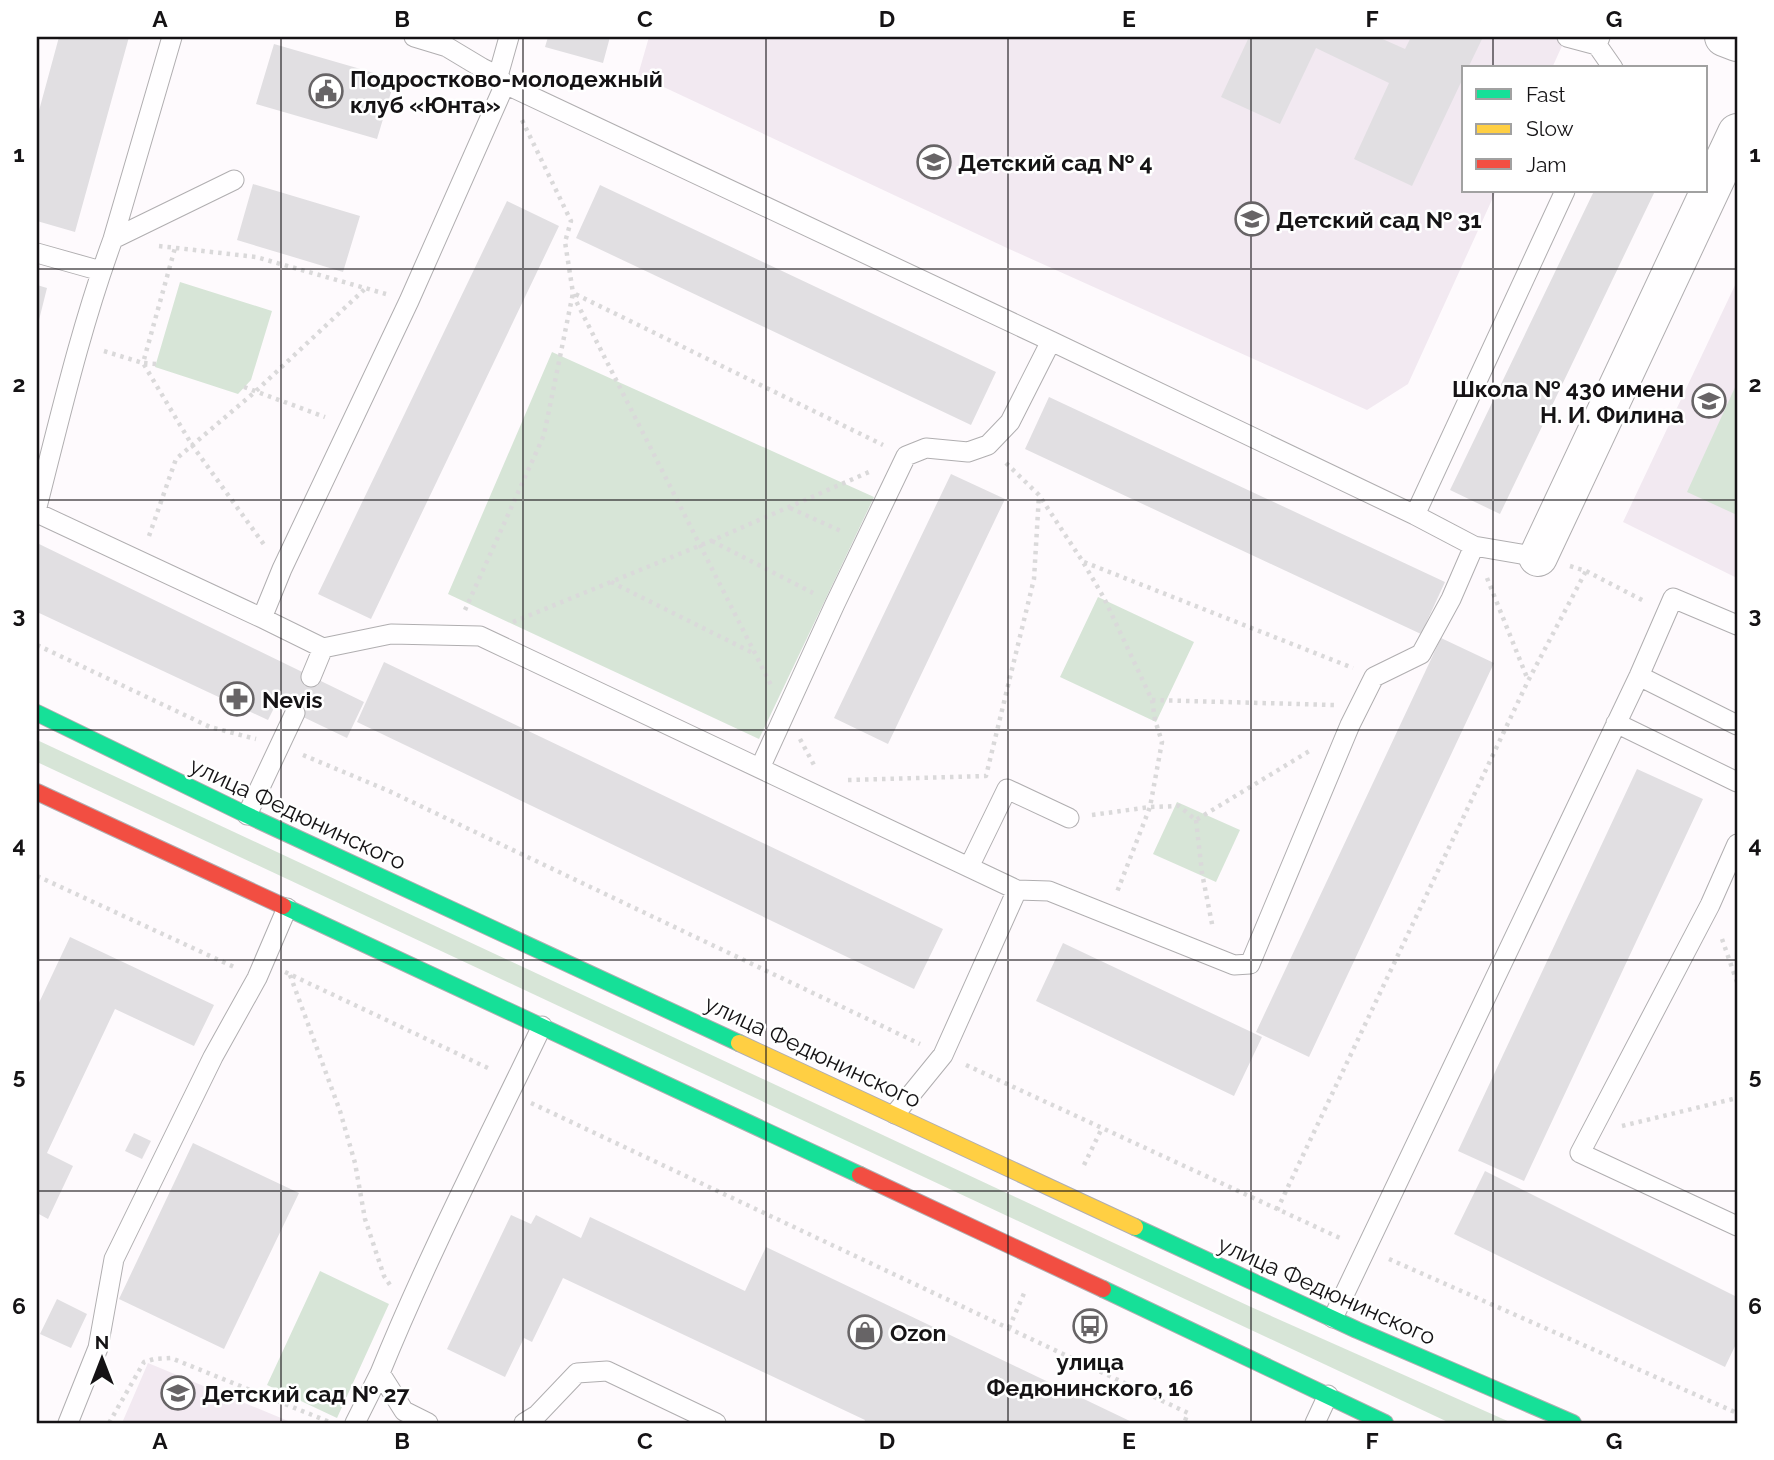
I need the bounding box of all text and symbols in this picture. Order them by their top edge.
text: A [152,5,168,32]
text: B [394,5,410,32]
text: C [637,5,653,32]
text: D [879,5,895,32]
text: E [1122,5,1136,32]
text: F [1365,5,1379,32]
text: G [1606,5,1622,32]
place label: Подростково-молодежный клуб «Юнта» [350,65,663,118]
legend [1462,66,1708,192]
public building icon: Подростково-молодежный клуб «Юнта» [307,72,345,110]
text: Fast [1526,82,1566,107]
text: Slow [1526,116,1574,141]
text: 1 [13,140,25,167]
text: 1 [1749,140,1761,167]
school or university icon: Детский сад № 4 [915,143,953,181]
place label: Детский сад № 4 [958,149,1153,176]
text: Jam [1526,152,1567,177]
school or university icon: Детский сад № 31 [1233,200,1271,238]
place label: Детский сад № 31 [1276,206,1482,233]
text: 2 [13,370,25,397]
text: 2 [1749,370,1761,397]
place label: Школа № 430 имени Н. И. Филина [1452,375,1684,428]
school or university icon: Школа № 430 имени Н. И. Филина [1690,382,1728,420]
text: 3 [13,601,25,628]
text: 3 [1749,601,1761,628]
pharmacy icon: Nevis [218,680,256,718]
place label: Nevis [262,686,323,713]
street label: улица Федюнинского [186,751,410,875]
text: 4 [12,831,26,858]
text: 4 [1748,831,1762,858]
street label: улица Федюнинского [701,989,925,1113]
text: 5 [13,1062,26,1089]
text: 5 [1749,1062,1762,1089]
street label: улица Федюнинского [1214,1230,1440,1350]
text: 6 [12,1292,26,1319]
text: 6 [1748,1292,1762,1319]
bus stop icon: улица Федюнинского, 16 [1071,1307,1109,1345]
shop icon: Ozon [846,1313,884,1351]
place label: Ozon [890,1319,946,1346]
north arrow [66,1324,136,1394]
text: N [95,1331,109,1353]
place label: улица Федюнинского, 16 [986,1348,1194,1401]
school or university icon: Детский сад № 27 [159,1374,197,1412]
place label: Детский сад № 27 [202,1380,409,1407]
text: A [152,1427,168,1454]
text: B [394,1427,410,1454]
text: C [637,1427,653,1454]
text: D [879,1427,895,1454]
text: E [1122,1427,1136,1454]
text: F [1365,1427,1379,1454]
text: G [1606,1427,1622,1454]

